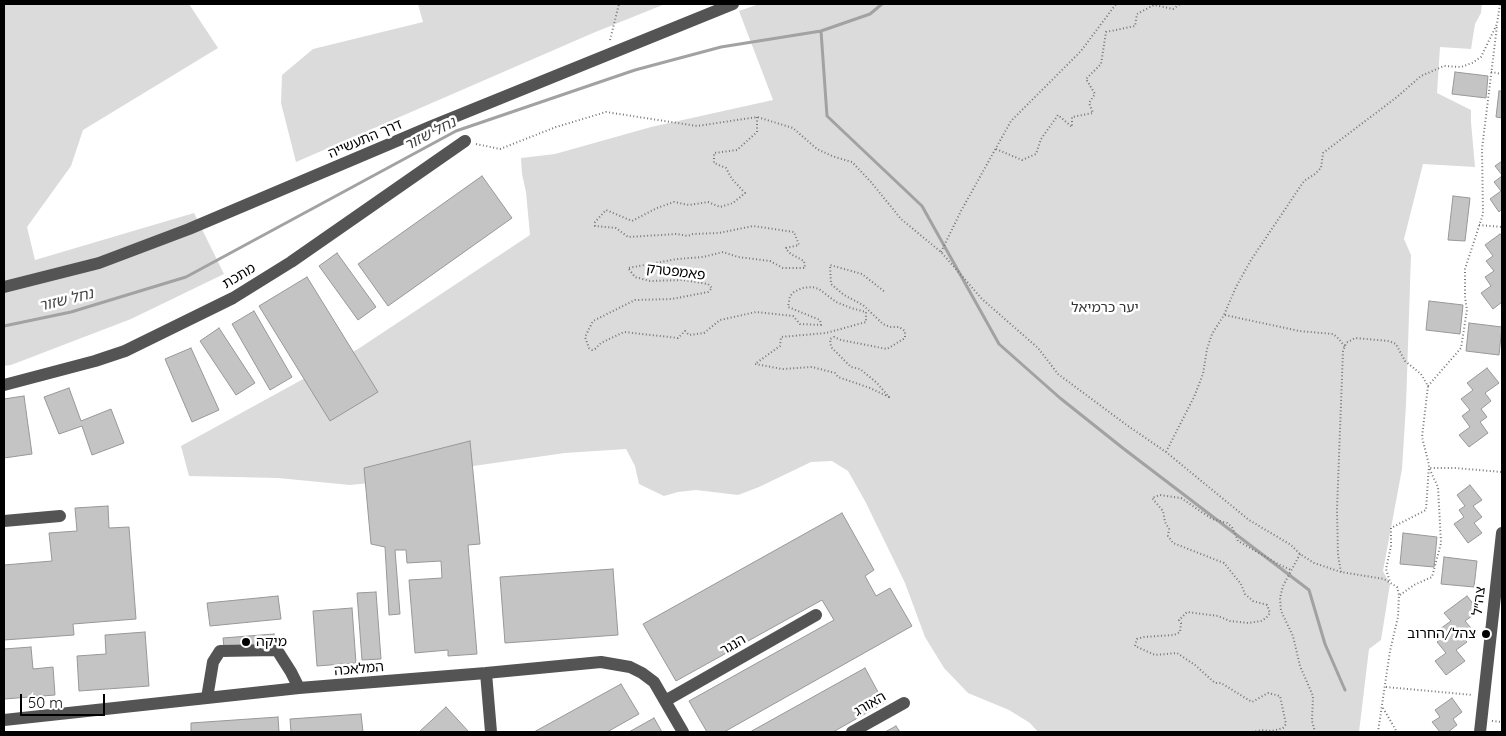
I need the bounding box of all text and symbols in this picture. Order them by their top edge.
water label: נחל שזור [401,113,459,155]
street label: דרך התעשייה [325,116,405,162]
street label: מתכת [220,260,258,292]
street label: פאמפטרק [646,260,706,284]
water label: נחל שזור [37,285,95,315]
park label: יער כרמיאל [1071,300,1139,316]
street label: צה״ל [1469,586,1489,616]
place label: צהל/החרוב [1407,626,1476,642]
marker: צהל/החרוב [1480,628,1492,640]
street label: הנגר [717,631,749,659]
place label: מיקה [256,634,287,650]
marker: מיקה [240,636,252,648]
street label: המלאכה [333,658,385,680]
scale bar [22,684,108,716]
street label: האורג [851,688,889,720]
text: 50 m [28,693,63,712]

